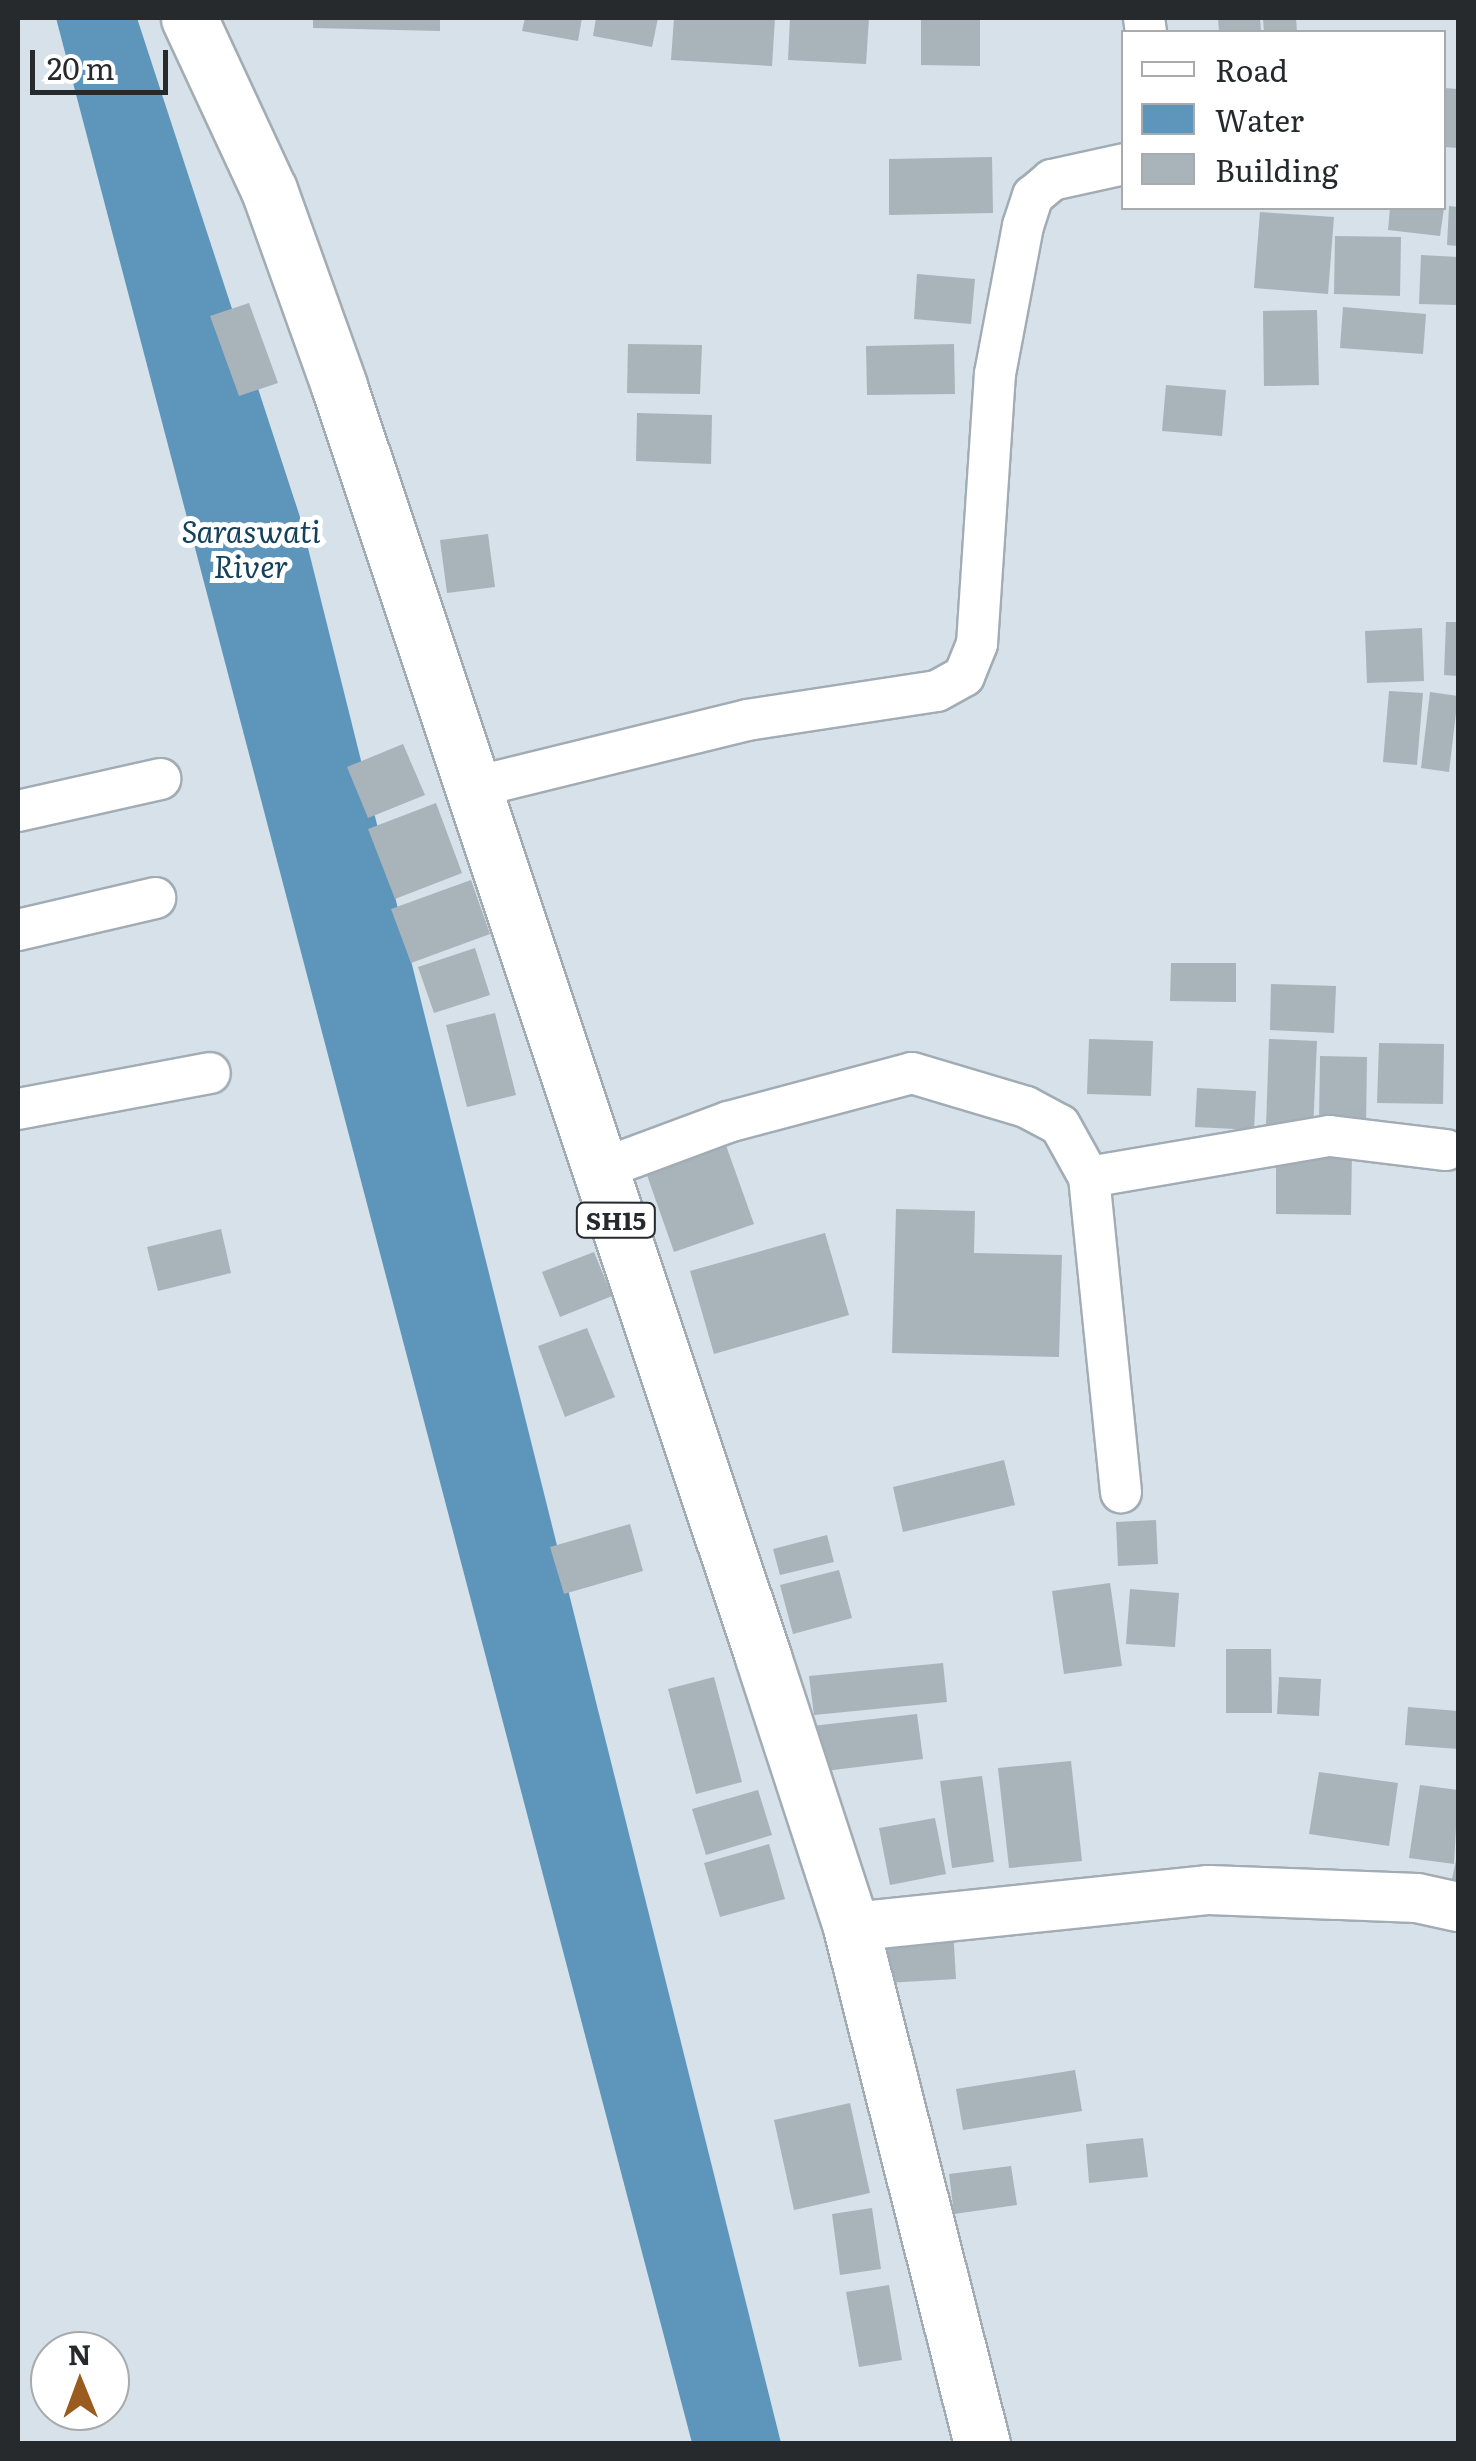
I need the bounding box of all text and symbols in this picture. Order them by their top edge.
scale bar [35,30,172,92]
legend [1121,30,1446,210]
text: 20 m [47,45,115,89]
text: Road [1215,47,1288,91]
text: Water [1215,97,1304,141]
text: Building [1215,147,1339,191]
water label: Saraswati River [182,512,320,582]
road number: SH15 [574,1200,658,1240]
north arrow [30,2331,130,2431]
text: N [67,2332,92,2374]

